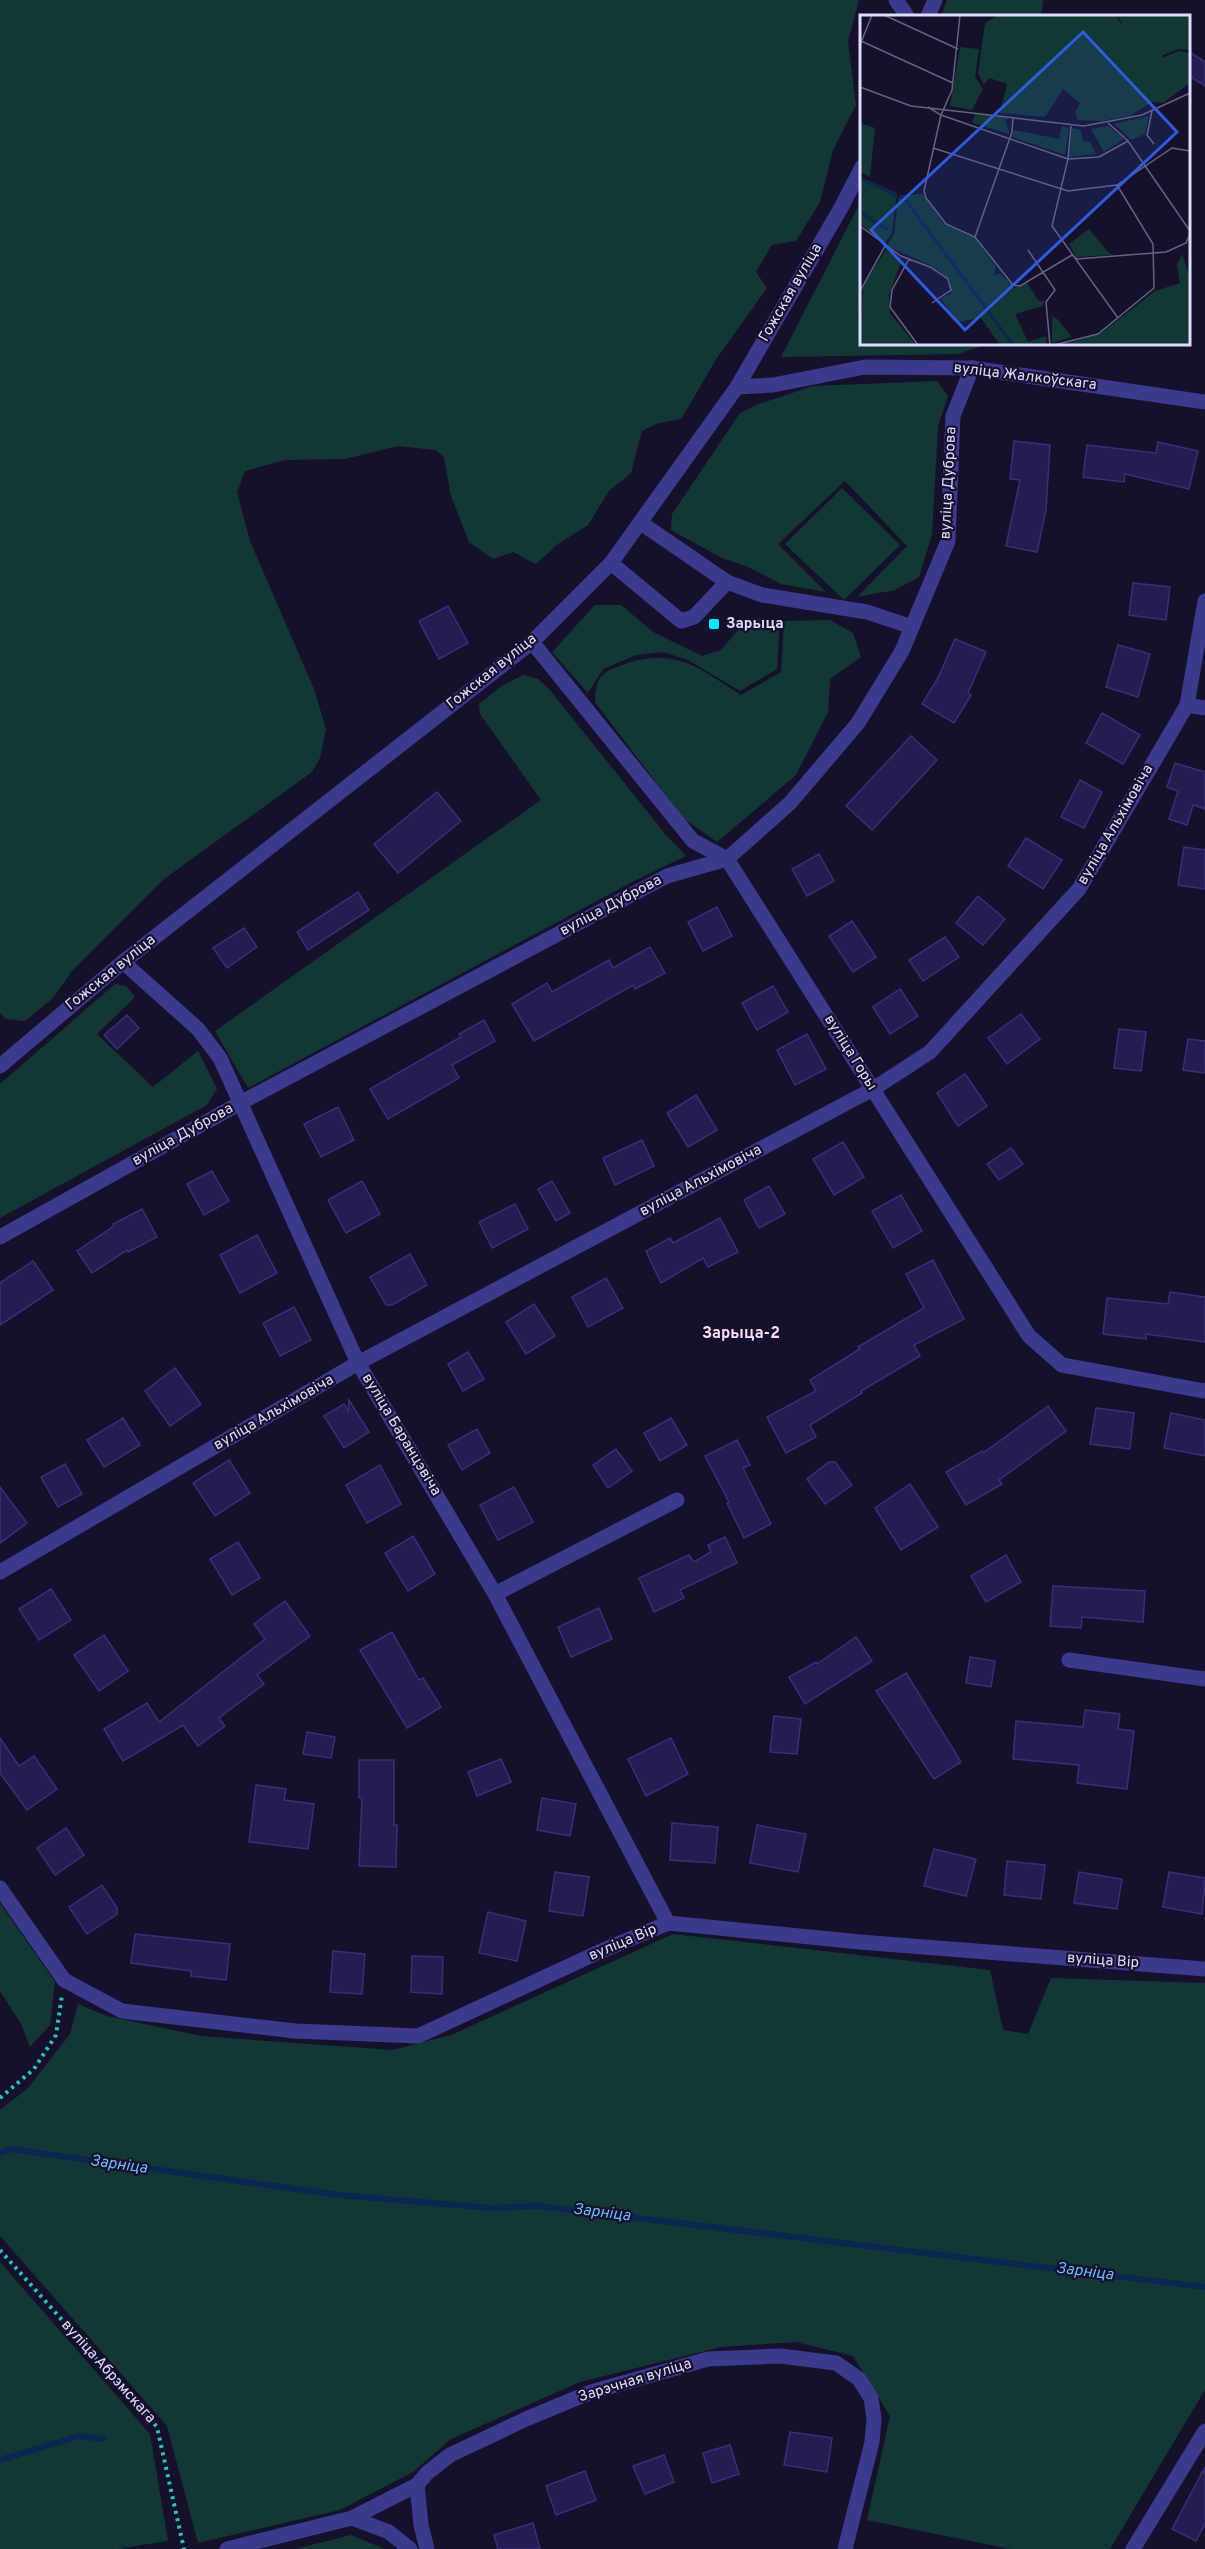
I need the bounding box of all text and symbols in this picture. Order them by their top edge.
inset map [860,15,1190,345]
street label: Гожская вуліца [755,240,827,346]
street label: вуліца Жалкоўскага [952,359,1098,395]
street label: вуліца Дуброва [937,426,961,540]
place label: Зарыца [726,615,784,634]
marker: Зарыца [707,617,721,631]
street label: Гожская вуліца [443,630,541,714]
street label: вуліца Альхімовіча [1074,762,1158,888]
street label: вуліца Дуброва [557,871,665,941]
street label: Гожская вуліца [62,931,160,1015]
street label: вуліца Горы [819,1012,881,1094]
street label: вуліца Дуброва [129,1099,237,1171]
street label: вуліца Альхімовіча [637,1141,765,1221]
district label: Зарыца-2 [702,1324,780,1344]
street label: вуліца Баранцэвіча [357,1370,445,1500]
street label: вуліца Альхімовіча [211,1371,337,1455]
street label: вуліца Вір [586,1920,660,1966]
street label: вуліца Вір [1066,1949,1140,1973]
water label: Зарніца [89,2151,149,2179]
water label: Зарніца [572,2200,632,2227]
water label: Зарніца [1055,2259,1115,2286]
street label: вуліца Абрэмскага [57,2316,159,2428]
street label: Зарэчная вуліца [576,2355,694,2407]

